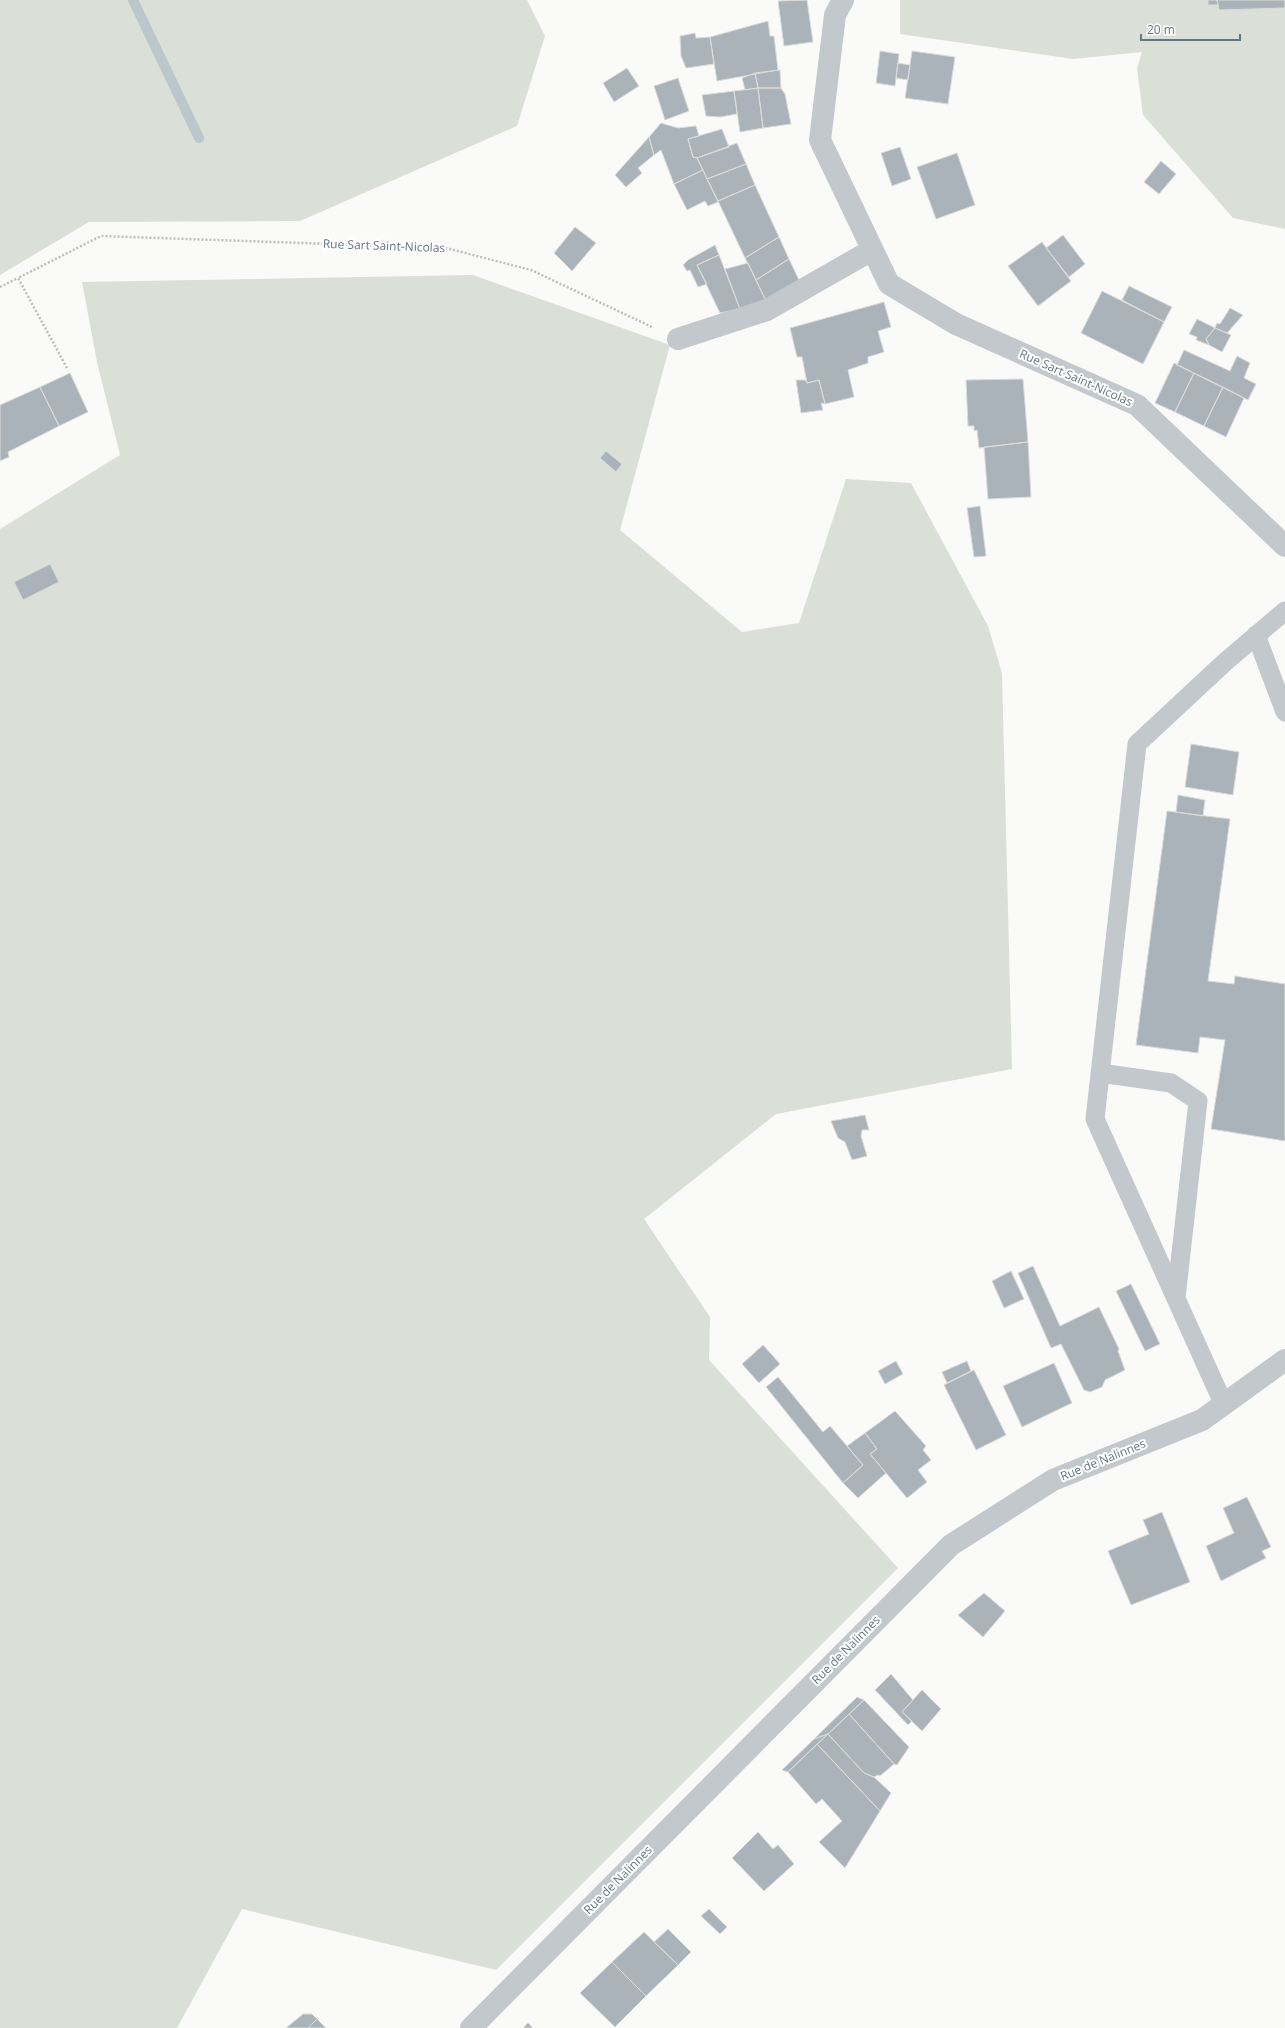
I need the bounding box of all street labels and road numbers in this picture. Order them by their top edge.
street label: Rue Sart Saint-Nicolas [323,235,446,256]
street label: Rue Sart Saint-Nicolas [1017,345,1136,410]
street label: Rue de Nalinnes [1058,1435,1148,1484]
street label: Rue de Nalinnes [808,1611,884,1688]
street label: Rue de Nalinnes [580,1841,656,1918]

